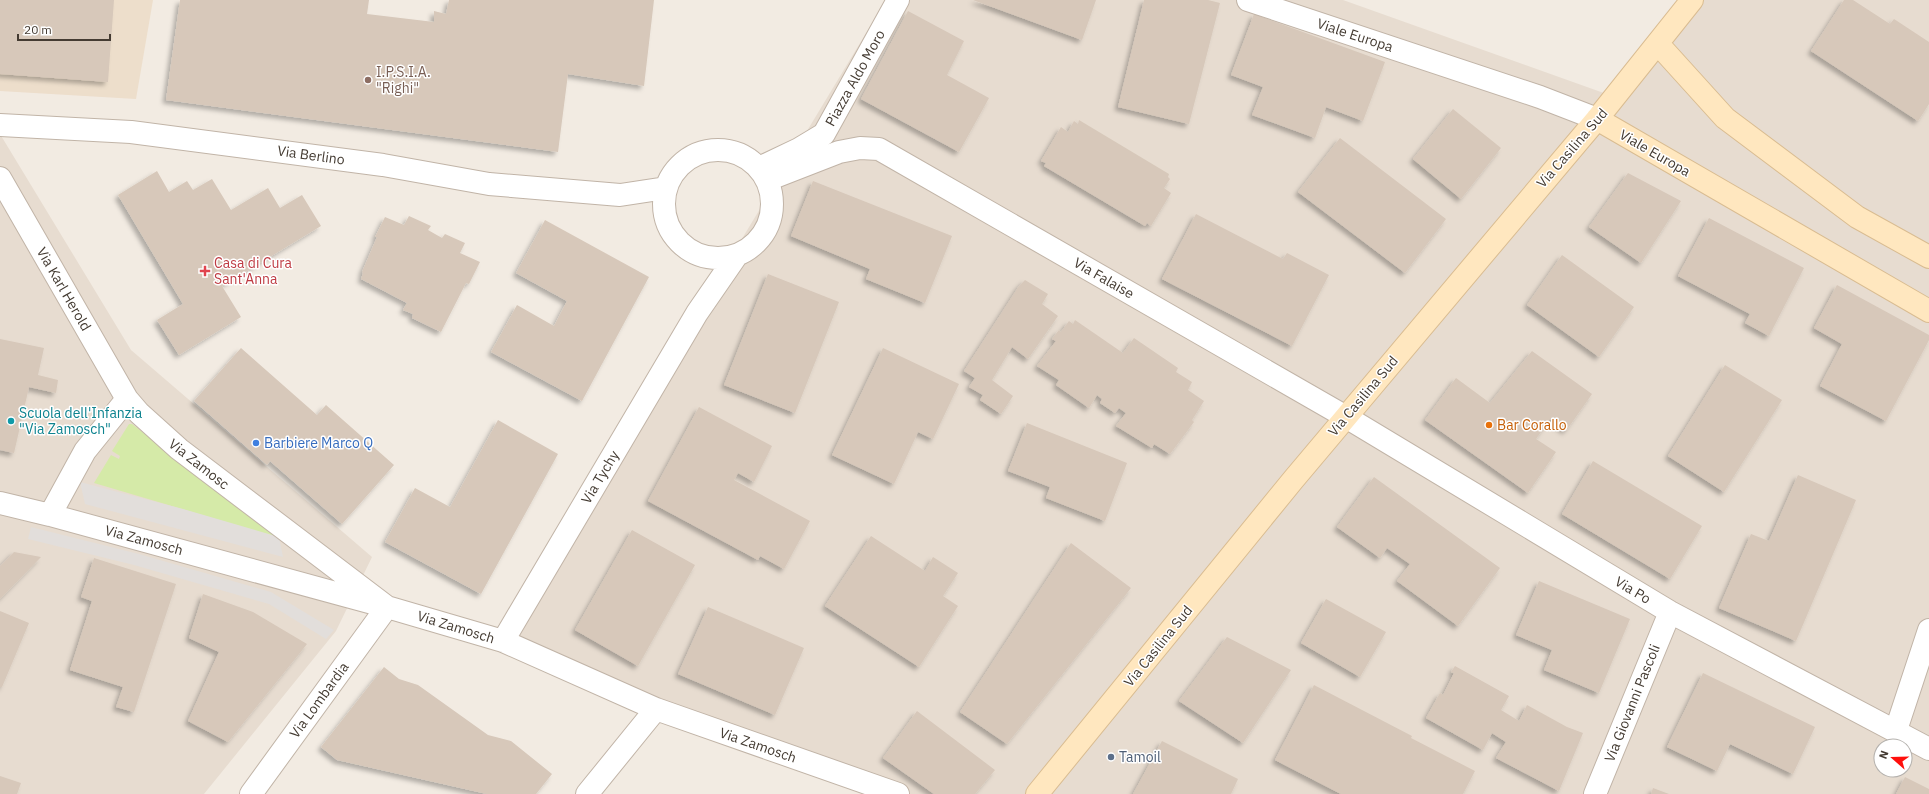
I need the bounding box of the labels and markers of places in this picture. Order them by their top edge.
place label: I.P.S.I.A. "Righi" [376,63,431,97]
marker: I.P.S.I.A. "Righi" [363,75,373,85]
place label: Casa di Cura Sant'Anna [214,254,292,288]
marker: Casa di Cura Sant'Anna [199,265,211,277]
place label: Scuola dell'Infanzia "Via Zamosch" [19,404,143,438]
marker: Scuola dell'Infanzia "Via Zamosch" [6,416,16,426]
place label: Bar Corallo [1497,416,1567,434]
marker: Bar Corallo [1484,420,1494,430]
place label: Barbiere Marco Q [264,434,373,452]
marker: Barbiere Marco Q [251,438,261,448]
place label: Tamoil [1119,748,1161,766]
marker: Tamoil [1106,752,1116,762]

